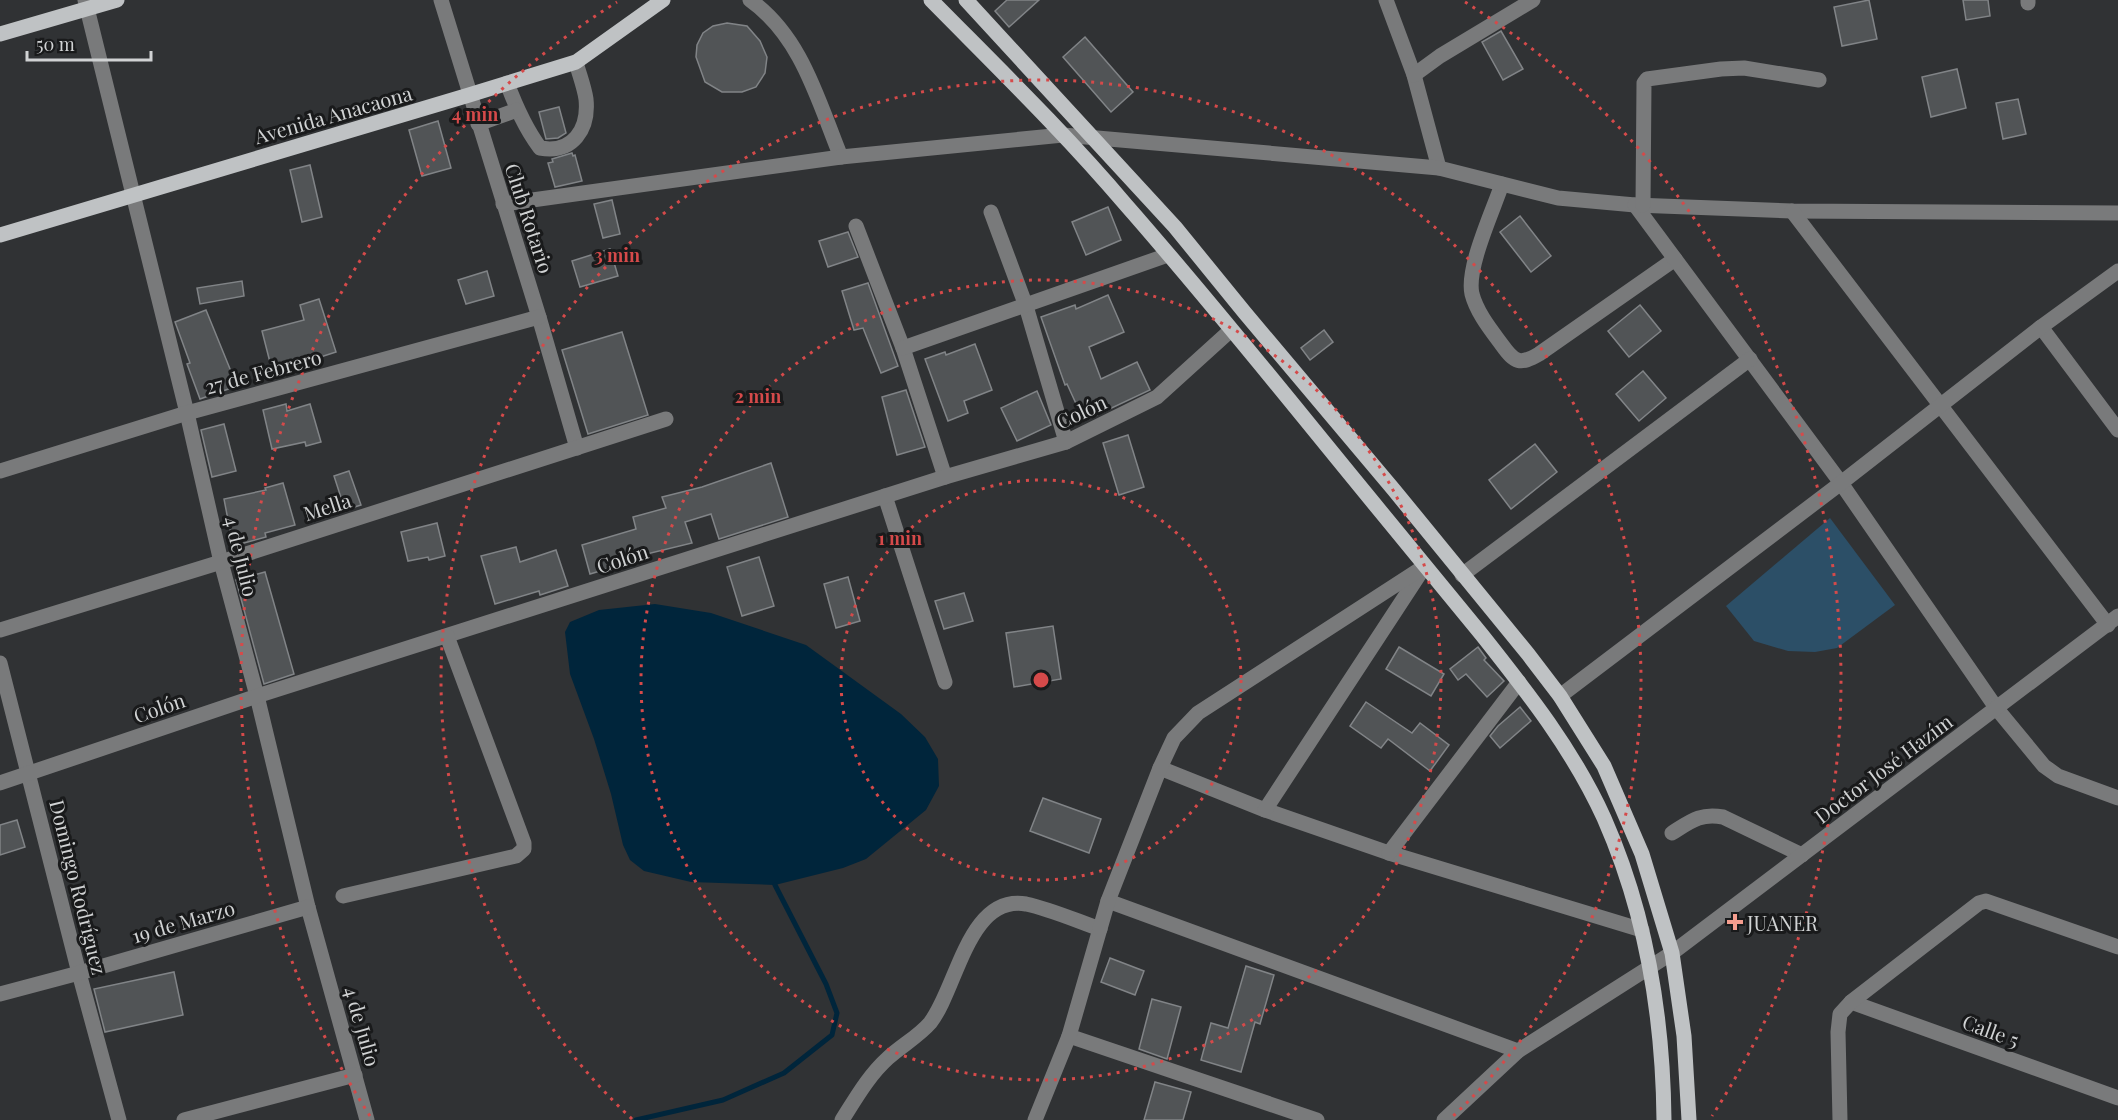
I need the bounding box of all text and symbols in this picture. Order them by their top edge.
scale bar [27,24,152,62]
text: 50 m [36,32,75,56]
street label: Avenida Anacaona [250,79,415,150]
text: 4 min [452,102,498,126]
street label: Club Rotario [500,160,560,276]
text: 3 min [594,243,640,267]
street label: 27 de Febrero [202,342,324,400]
text: 2 min [735,384,781,408]
street label: Colón [1051,388,1111,434]
street label: Mella [300,486,354,526]
street label: 4 de Julio [219,513,265,599]
text: 1 min [878,526,922,550]
street label: Colón [593,537,651,579]
centre of rings [1031,670,1051,690]
street label: Colón [130,686,188,728]
street label: Doctor José Hazím [1809,707,1958,829]
street label: Domingo Rodríguez [44,797,114,977]
street label: 19 de Marzo [128,893,238,949]
place label: JUANER [1746,909,1819,936]
marker: JUANER [1728,915,1742,929]
street label: 4 de Julio [339,983,387,1069]
street label: Calle 5 [1959,1007,2023,1053]

